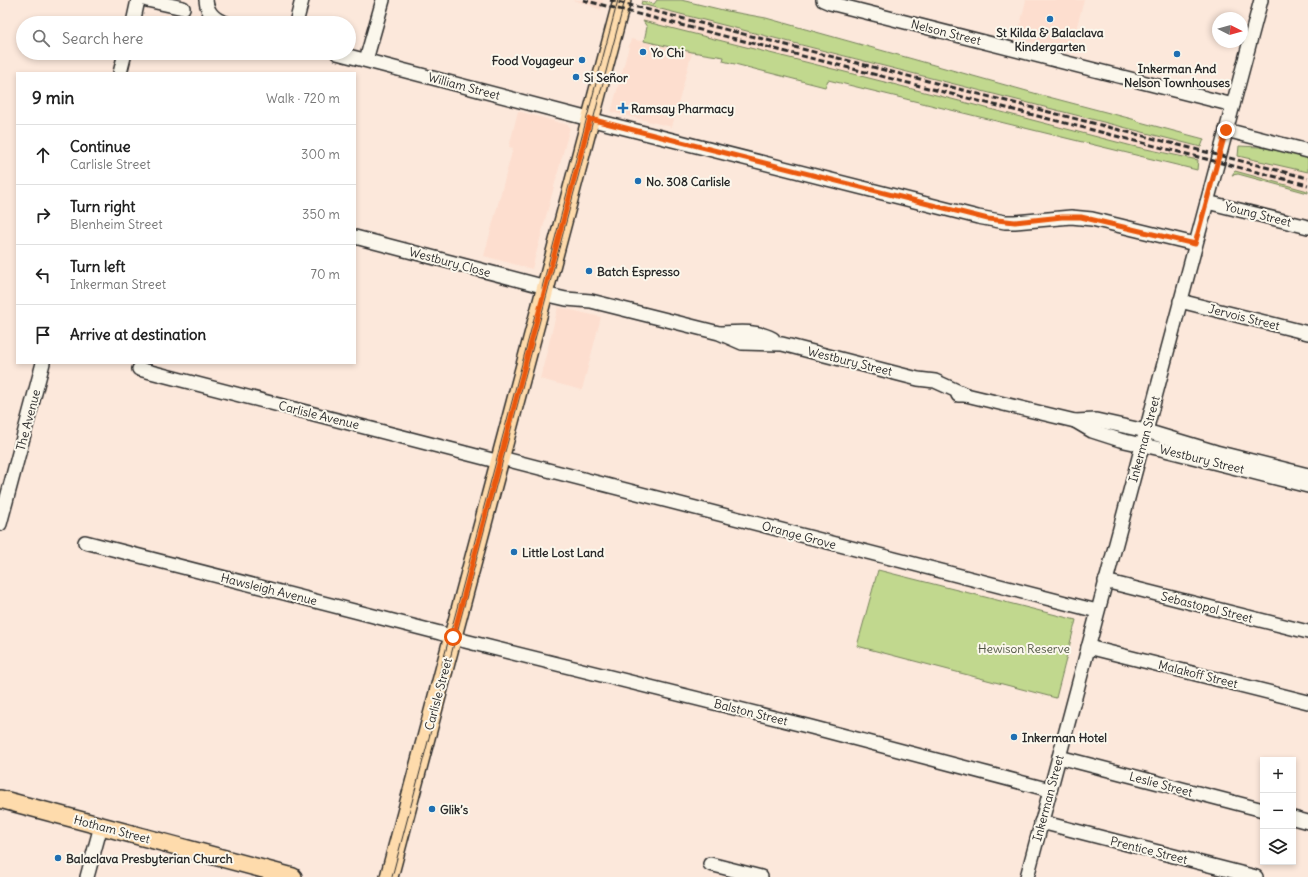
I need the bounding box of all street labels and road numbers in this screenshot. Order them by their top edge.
street label: Nelson Street [910,16,982,48]
street label: William Street [426,69,502,103]
street label: Young Street [1223,198,1293,230]
street label: Westbury Close [408,244,492,280]
street label: Jervois Street [1207,301,1281,333]
street label: Westbury Street [806,343,894,379]
street label: The Avenue [13,388,43,452]
street label: Inkerman Street [1125,394,1163,484]
street label: Carlisle Avenue [277,398,361,432]
street label: Westbury Street [1158,441,1246,477]
street label: Orange Grove [760,518,838,552]
street label: Hawsleigh Avenue [219,570,319,608]
street label: Sebastopol Street [1160,588,1254,626]
street label: Carlisle Street [421,656,455,732]
street label: Malakoff Street [1157,657,1239,691]
street label: Balston Street [713,696,789,728]
street label: Inkerman Street [1029,753,1067,843]
street label: Leslie Street [1128,768,1194,800]
street label: Hotham Street [72,812,152,846]
street label: Prentice Street [1109,833,1189,867]

